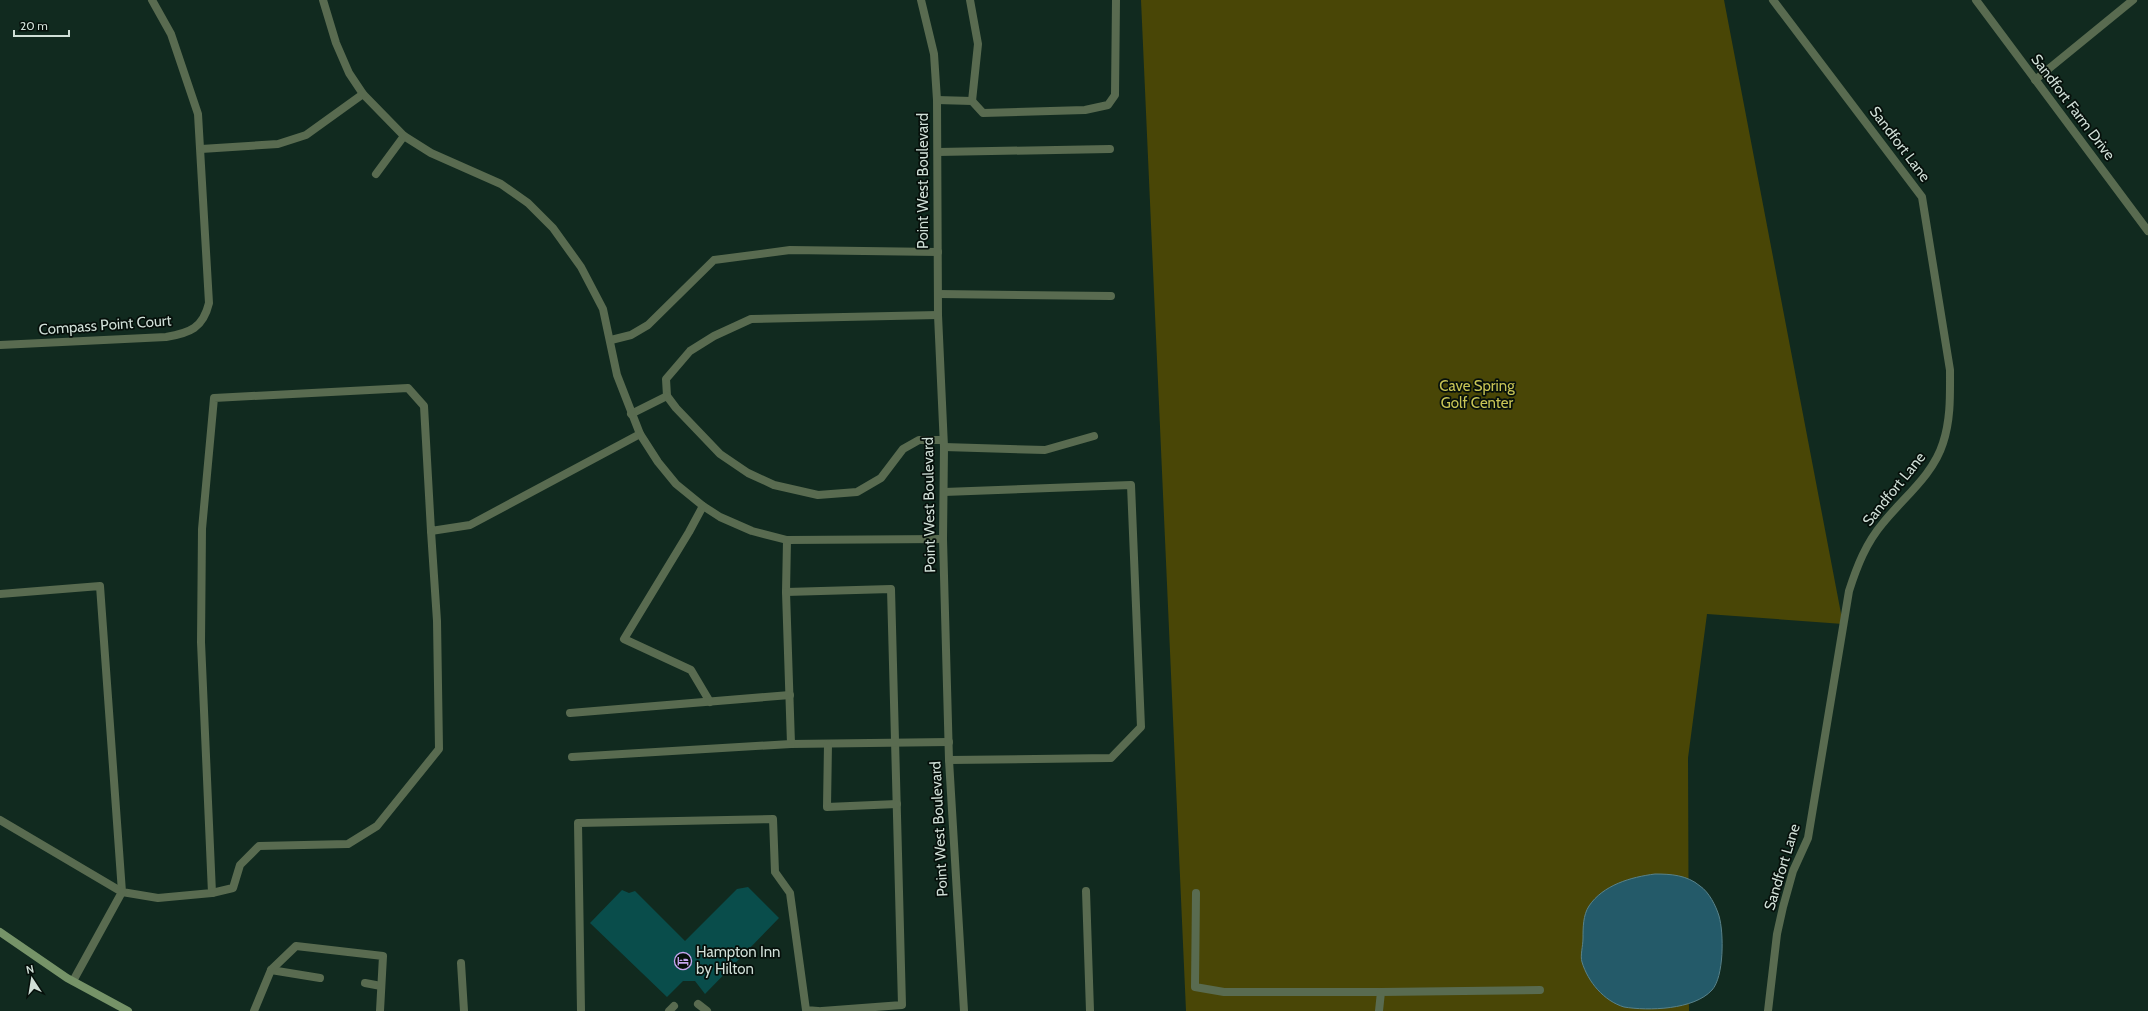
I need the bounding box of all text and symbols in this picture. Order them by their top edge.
scale bar [14,12,69,38]
text: 20 m [20,18,48,33]
street label: Sandfort Farm Drive [2027,50,2119,164]
street label: Sandfort Lane [1866,103,1934,185]
street label: Point West Boulevard [914,113,932,249]
street label: Compass Point Court [38,311,172,339]
park label: Cave Spring Golf Center [1439,377,1515,412]
street label: Point West Boulevard [919,437,939,573]
street label: Sandfort Lane [1859,448,1929,530]
street label: Point West Boulevard [926,761,952,897]
street label: Sandfort Lane [1760,821,1804,913]
place label: Hampton Inn by Hilton [696,943,781,978]
hotel icon: Hampton Inn by Hilton [673,951,693,971]
north arrow [12,959,52,999]
text: N [25,962,35,977]

